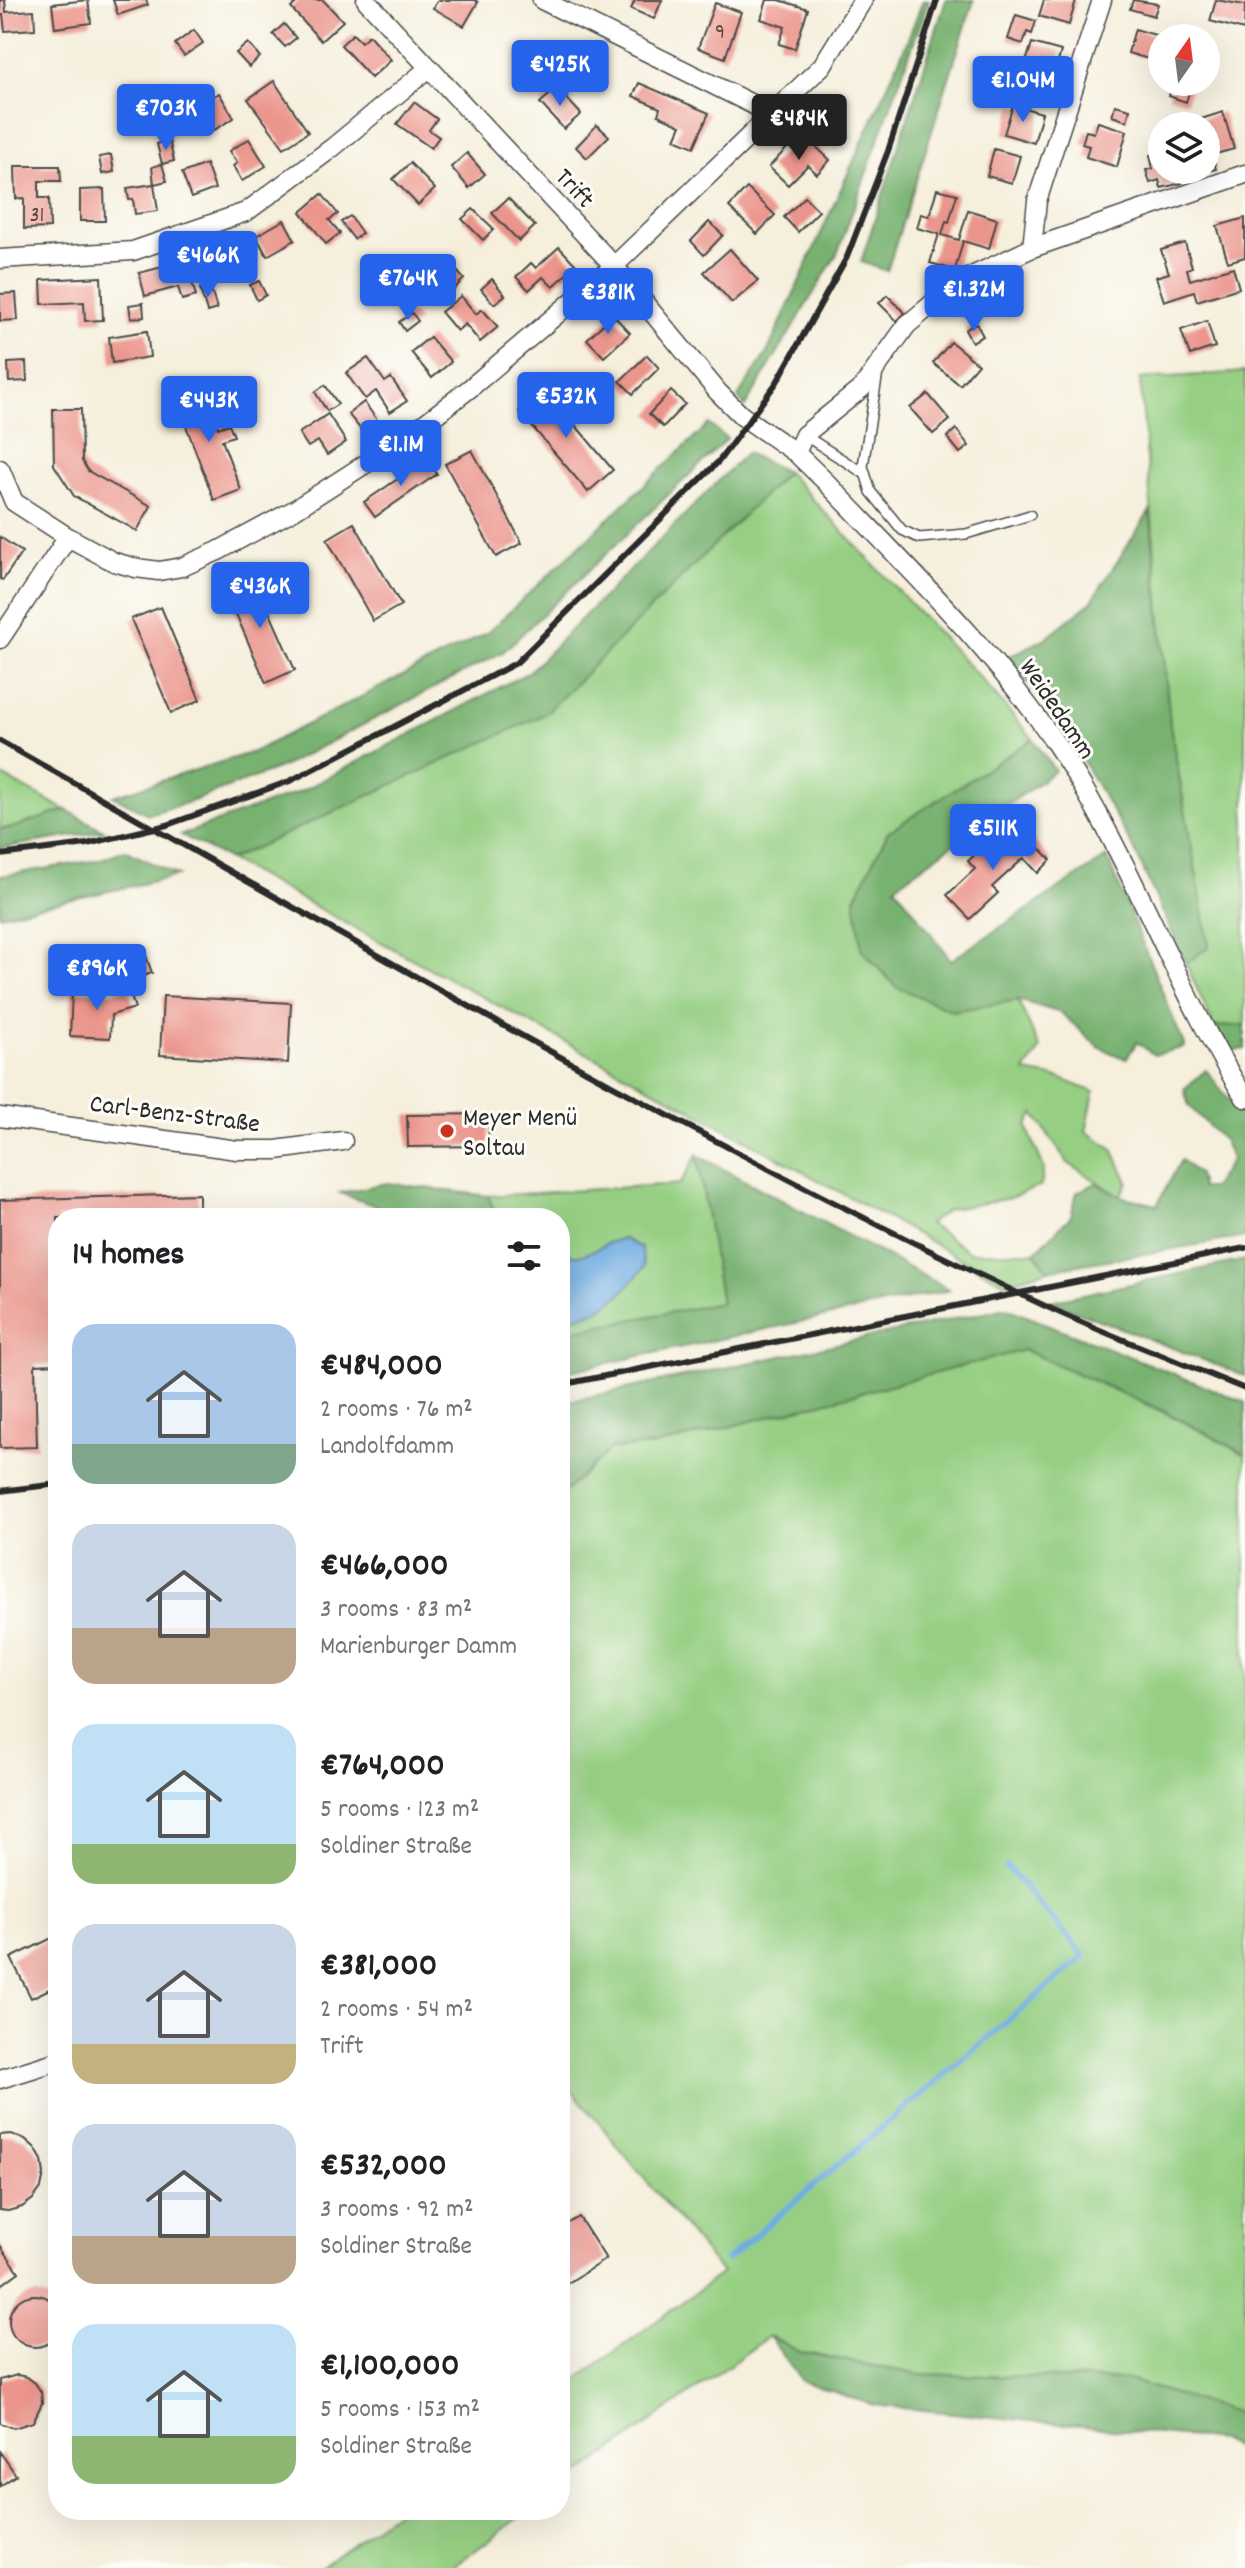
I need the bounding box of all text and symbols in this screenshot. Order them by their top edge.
house number: 9 [715,18,725,49]
north arrow [1148,24,1220,96]
map controls [1148,24,1220,184]
pin: €425K [504,40,616,108]
text: €425K [530,47,590,84]
pin: €1.04M [958,56,1088,124]
text: €1.04M [991,63,1055,100]
pin: €703K [110,84,222,152]
text: €703K [135,91,197,128]
pin: €484K [743,94,855,162]
text: €484K [770,101,828,138]
button: layers [1148,112,1220,184]
street label: Trift [545,161,602,218]
house number: 31 [30,201,44,232]
pin: €466K [152,231,264,299]
text: €466K [177,238,239,275]
pin: €764K [352,254,464,322]
text: €764K [378,261,438,298]
pin: €1.32M [909,265,1039,333]
pin: €381K [552,268,664,336]
text: €1.32M [943,272,1005,309]
text: €381K [581,275,635,312]
pin: €532K [510,372,622,440]
pin: €443K [153,376,265,444]
text: €532K [535,379,597,416]
text: €443K [179,383,239,420]
pin: €1.1M [345,420,457,488]
text: €1.1M [378,427,424,464]
pin: €436K [204,562,316,630]
text: €436K [229,569,291,606]
street label: Weidedamm [1009,652,1104,768]
pin: €511K [937,804,1049,872]
text: €511K [968,811,1018,848]
pin: €896K [41,944,153,1012]
text: €896K [66,951,128,988]
street label: Carl-Benz-Straße [87,1087,262,1144]
place label: Meyer Menü Soltau [463,1101,577,1168]
marker: Meyer Menü Soltau [438,1122,456,1140]
text: 14 homes [72,1232,185,1281]
icon: filters [502,1234,546,1278]
text: €484,000 [320,1343,443,1392]
icon: home [136,1356,232,1452]
text: 2 rooms · 76 m² [320,1392,473,1429]
text: Landolfdamm [320,1429,454,1466]
text: €466,000 [320,1543,448,1592]
icon: home [136,1556,232,1652]
text: 3 rooms · 83 m² [320,1592,472,1629]
text: Marienburger Damm [320,1629,517,1666]
text: €764,000 [320,1743,445,1792]
icon: home [136,1756,232,1852]
text: 5 rooms · 123 m² [320,1792,479,1829]
text: Soldiner Straße [320,1829,472,1866]
text: €381,000 [320,1943,437,1992]
icon: home [136,1956,232,2052]
text: 2 rooms · 54 m² [320,1992,473,2029]
text: Trift [320,2029,364,2066]
text: €532,000 [320,2143,447,2192]
icon: home [136,2156,232,2252]
text: 3 rooms · 92 m² [320,2192,474,2229]
text: Soldiner Straße [320,2229,472,2266]
text: €1,100,000 [320,2343,459,2392]
icon: home [136,2356,232,2452]
text: 5 rooms · 153 m² [320,2392,480,2429]
text: Soldiner Straße [320,2429,472,2466]

